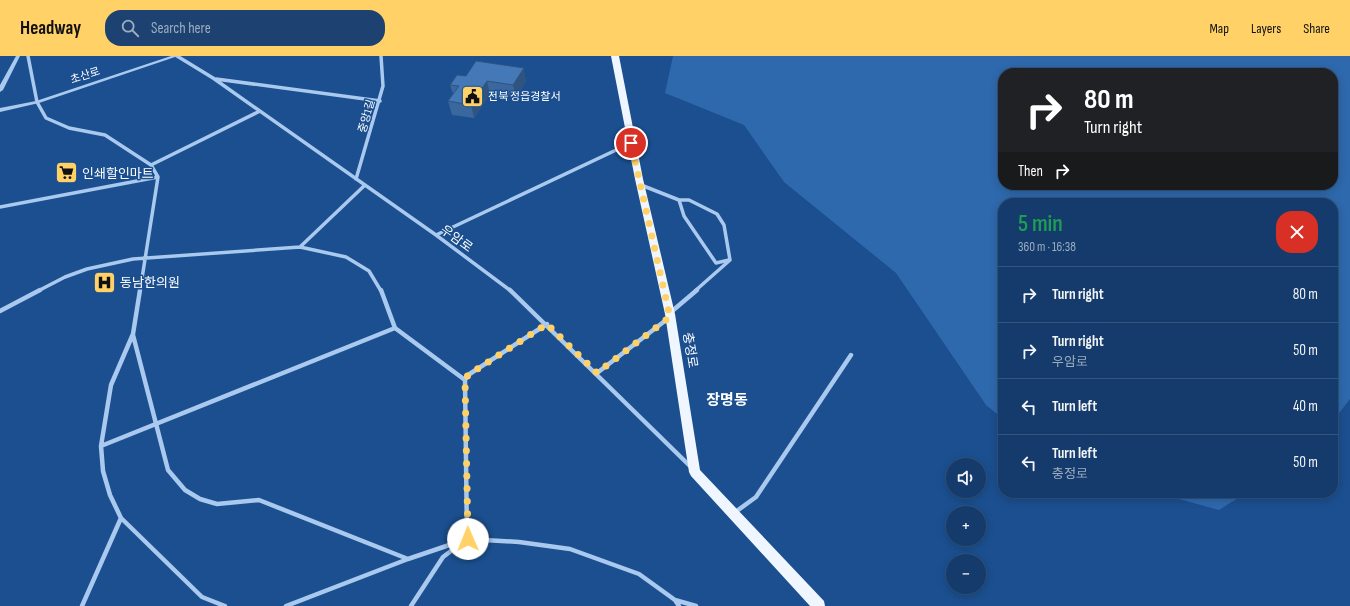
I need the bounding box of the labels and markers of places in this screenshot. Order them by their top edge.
public building icon: 전북 정읍경찰서 [459,83,485,109]
place label: 전북 정읍경찰서 [488,90,561,103]
pin [614,126,648,160]
supermarket icon: 인쇄할인마트 [54,160,80,186]
place label: 인쇄할인마트 [82,166,154,182]
hospital icon: 동남한의원 [91,269,117,295]
place label: 동남한의원 [120,275,180,291]

